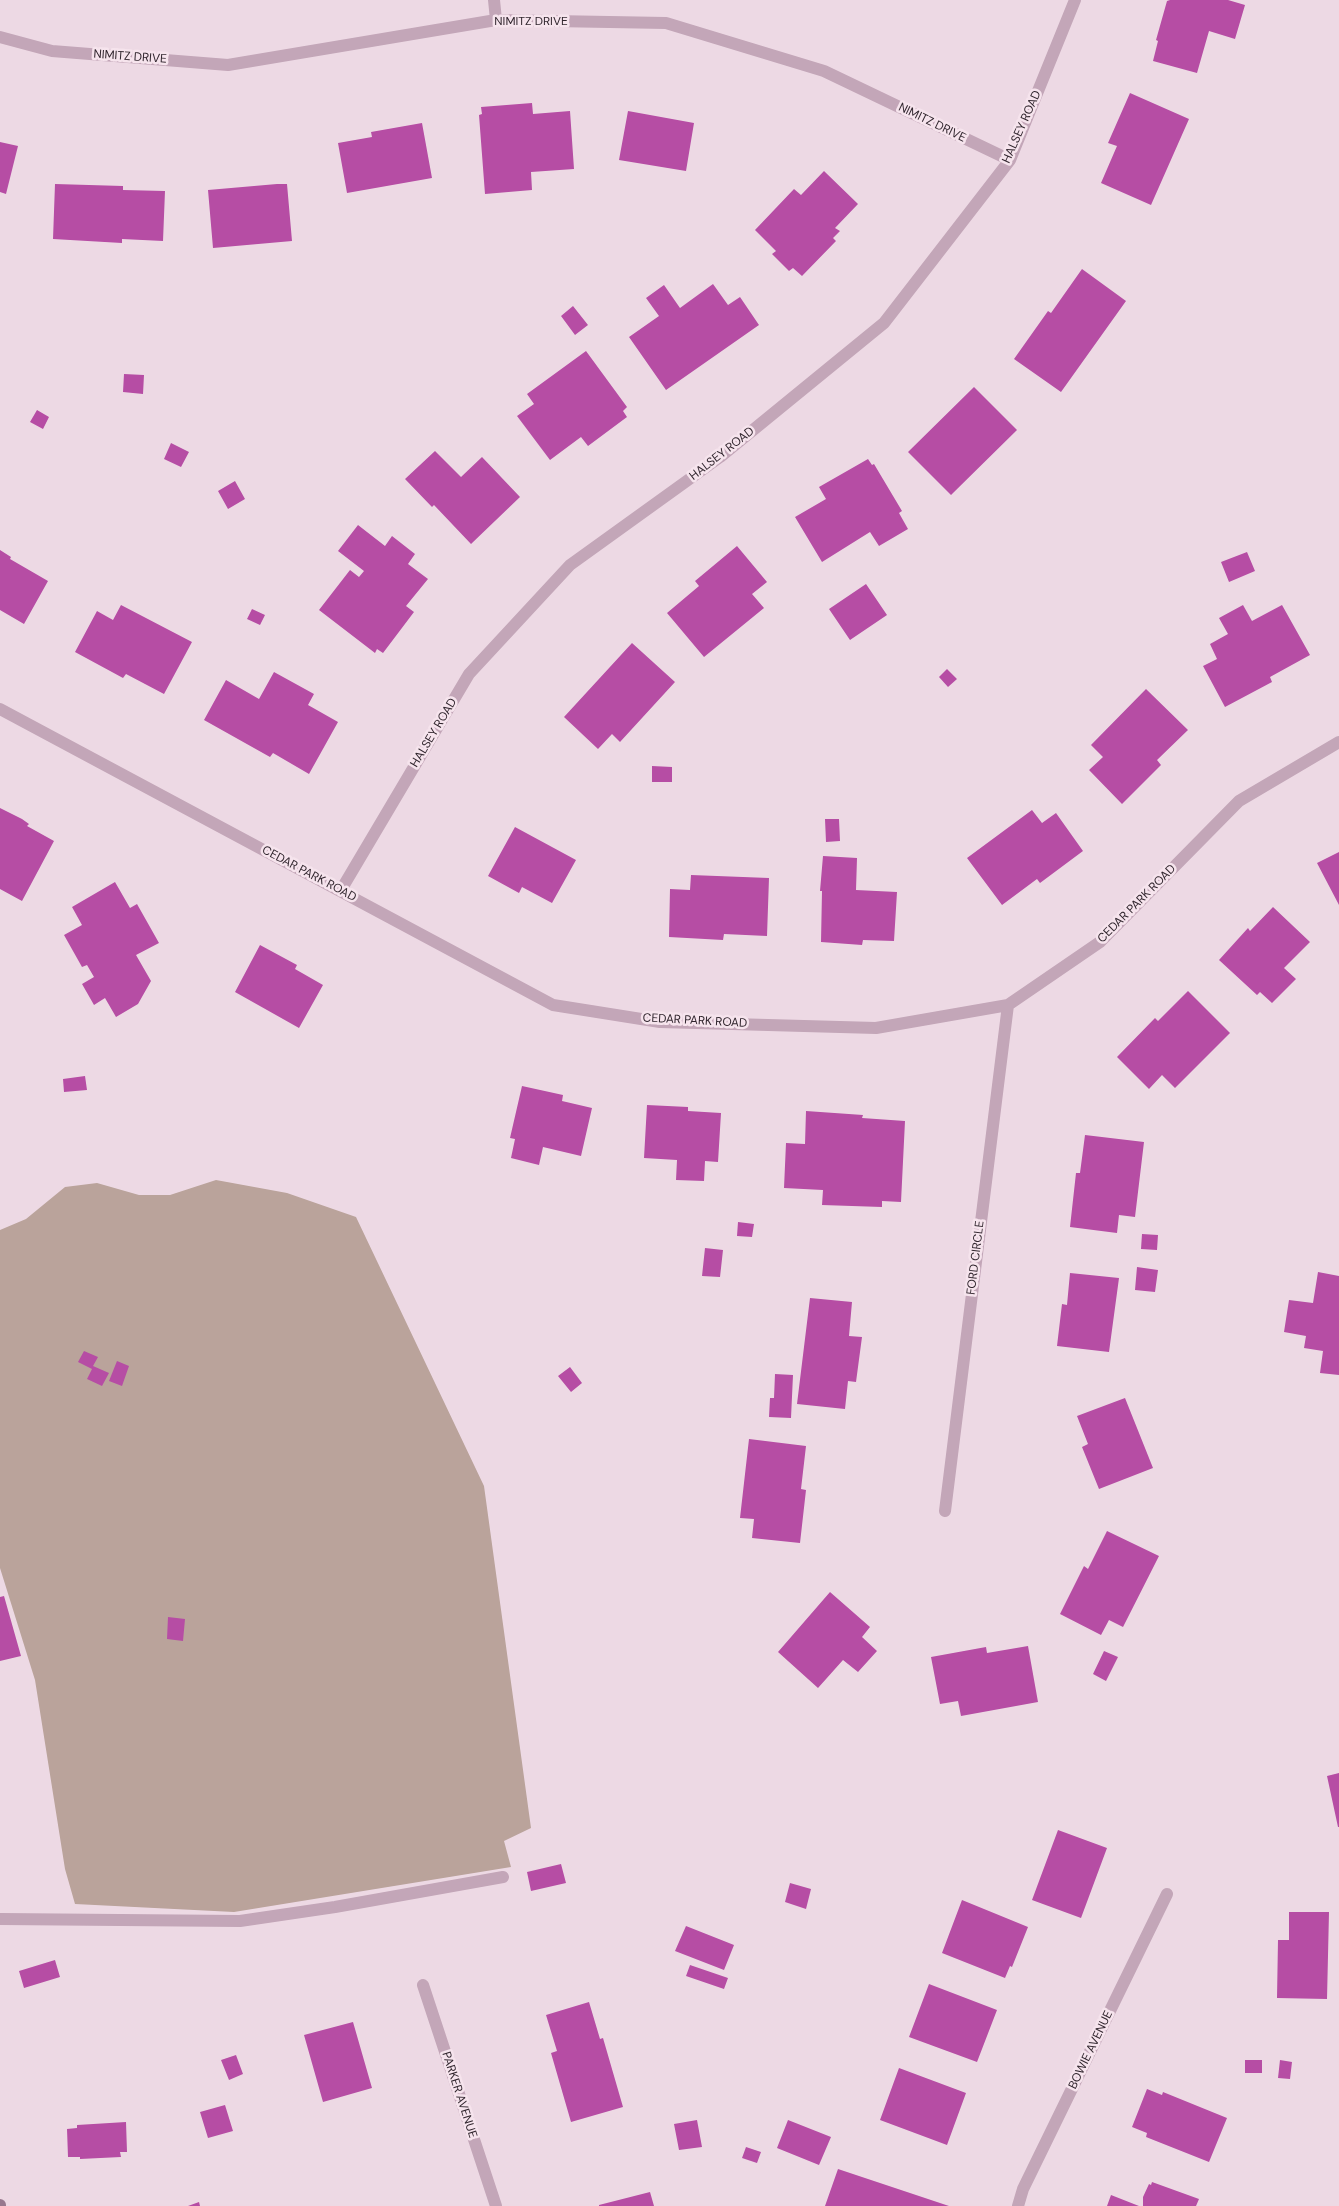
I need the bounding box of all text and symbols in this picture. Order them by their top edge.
street label: NIMITZ DRIVE [494,15,568,29]
street label: NIMITZ DRIVE [93,47,167,67]
street label: HALSEY ROAD [1000,88,1044,166]
street label: NIMITZ DRIVE [896,100,968,146]
street label: HALSEY ROAD [687,424,757,484]
street label: HALSEY ROAD [408,696,460,770]
street label: CEDAR PARK ROAD [259,843,359,905]
street label: CEDAR PARK ROAD [1095,862,1179,946]
street label: CEDAR PARK ROAD [642,1011,748,1031]
street label: FORD CIRCLE [964,1220,988,1296]
street label: BOWIE AVENUE [1066,2009,1116,2091]
street label: PARKER AVENUE [438,2050,480,2140]

